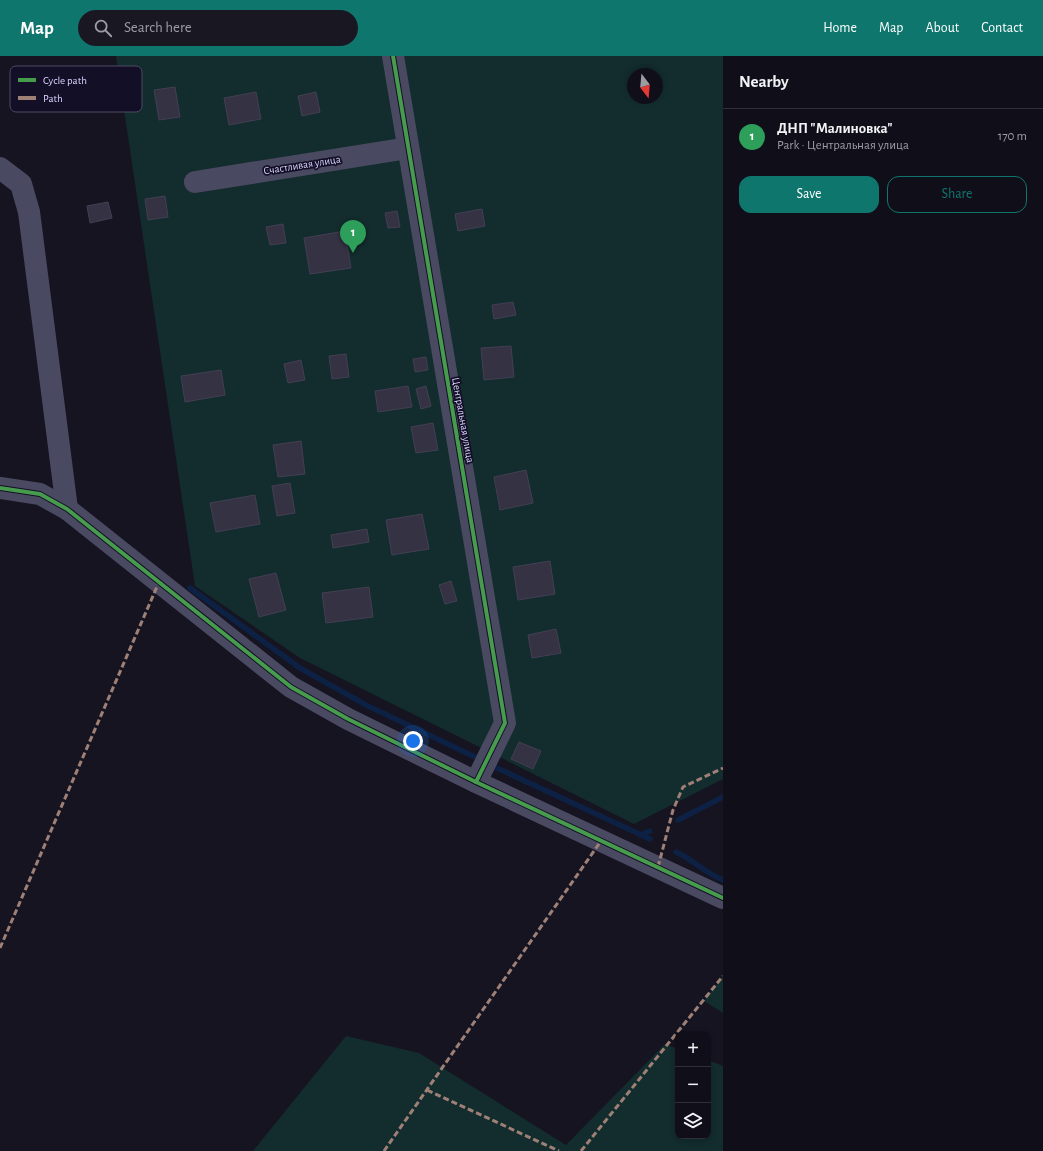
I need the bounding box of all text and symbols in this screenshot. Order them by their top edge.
search box [78,10,358,46]
icon: search [92,17,114,39]
text: Map [20,19,54,38]
text: Search here [124,20,192,35]
text: Home [823,21,857,35]
text: Map [879,21,903,35]
text: About [925,21,959,35]
text: Contact [981,21,1023,35]
legend [10,66,142,112]
north arrow [627,68,663,104]
text: Nearby [739,73,789,90]
text: Cycle path [43,75,87,86]
text: Path [43,93,63,104]
text: ДНП "Малиновка" [777,121,893,136]
text: 1 [750,130,754,143]
text: 170 m [998,130,1027,143]
text: Park · Центральная улица [777,139,909,152]
street label: Счастливая улица [263,153,341,177]
button: Save [739,176,879,213]
button: Share [887,176,1027,213]
pin: 1 [340,220,366,253]
street label: Центральная улица [450,376,476,464]
your location [403,731,423,751]
map controls [675,1031,711,1139]
button: + [675,1031,711,1067]
button: − [675,1067,711,1103]
button: layers [675,1103,711,1139]

